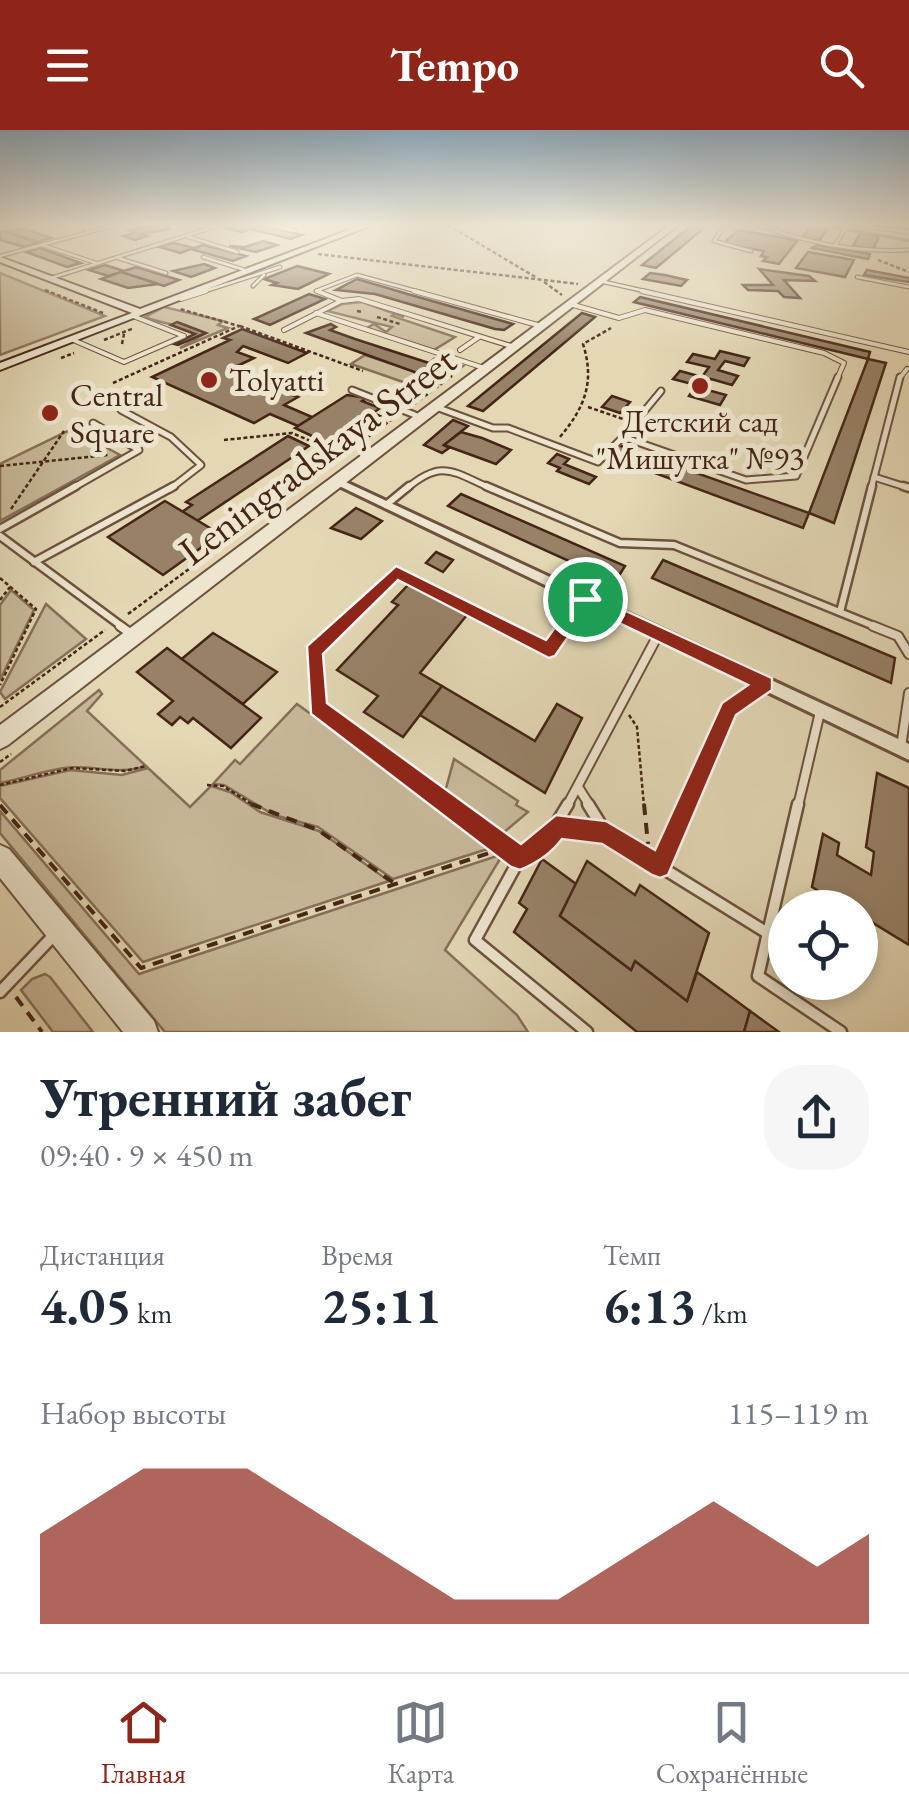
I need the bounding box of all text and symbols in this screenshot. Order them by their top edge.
text: Tempo [390,36,519,94]
icon: menu [40,38,95,93]
icon: search [814,38,869,93]
street label: Leningradskaya Street [168,333,466,576]
place label: Tolyatti [229,359,325,401]
marker: Tolyatti [198,369,220,391]
place label: Central Square [70,374,164,453]
marker: Детский сад "Мишутка" №93 [689,375,711,397]
place label: Детский сад "Мишутка" №93 [596,400,804,479]
marker: Central Square [39,402,61,424]
pin [543,557,628,642]
icon: arrive [558,572,613,627]
map controls [768,890,878,1000]
button: locate [768,890,878,1000]
text: Утренний забег [40,1061,412,1132]
button: share [764,1065,869,1170]
text: 09:40 · 9 × 450 m [40,1134,253,1176]
text: Дистанция [40,1237,165,1273]
text: Время [321,1237,393,1273]
text: Темп [603,1237,661,1273]
text: 4.05 [40,1273,132,1338]
text: 25:11 [321,1273,441,1338]
text: 6:13 [603,1273,696,1338]
text: km [132,1295,172,1331]
text: /km [696,1295,748,1331]
text: Набор высоты [40,1392,226,1434]
text: 115–119 m [728,1392,869,1434]
tab: Главная [101,1695,186,1791]
tab: Карта [387,1695,454,1791]
tab: Сохранённые [656,1695,808,1791]

